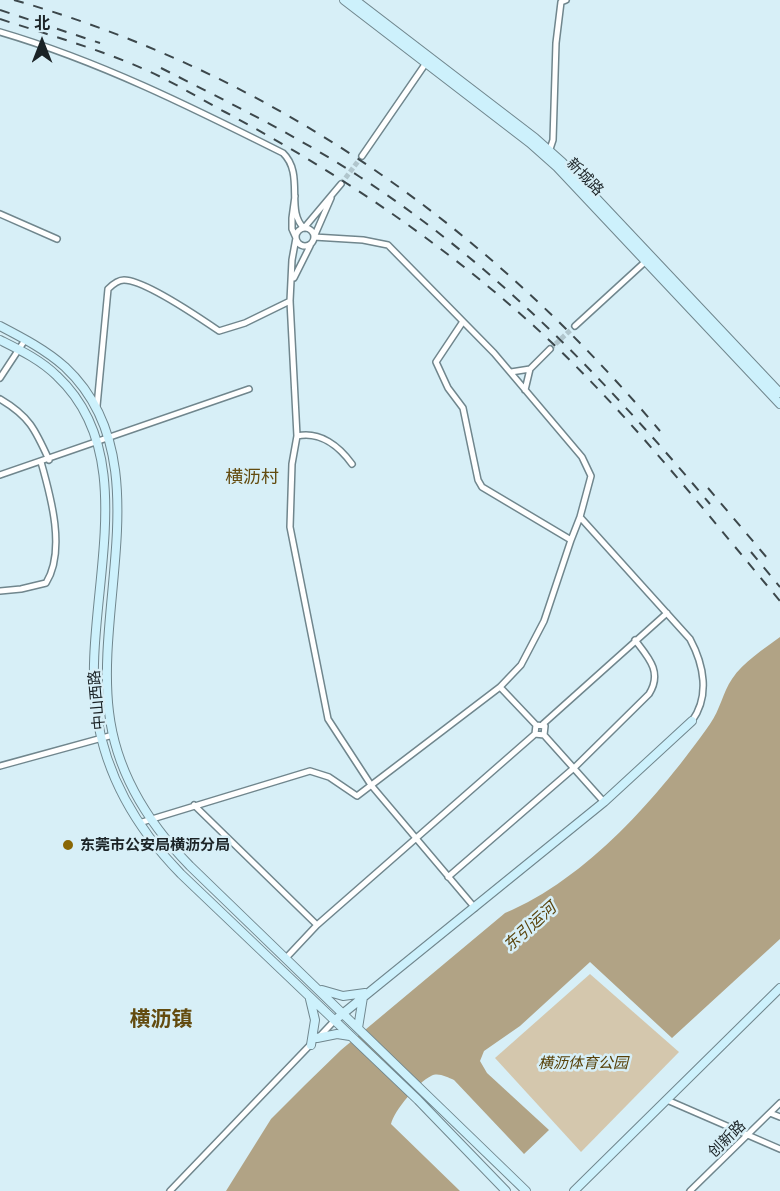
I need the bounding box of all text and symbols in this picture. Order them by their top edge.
north arrow [12,12,72,72]
text: 北 [34,15,50,32]
street label: 新城路 [563,155,607,199]
district label: 横沥村 [225,466,279,488]
street label: 中山西路 [85,669,109,731]
place label: 东莞市公安局横沥分局 [80,836,230,854]
marker: 东莞市公安局横沥分局 [61,838,75,852]
water label: 东引运河 [500,898,560,956]
district label: 横沥镇 [130,1007,192,1033]
park label: 横沥体育公园 [538,1054,628,1072]
street label: 创新路 [705,1117,749,1161]

